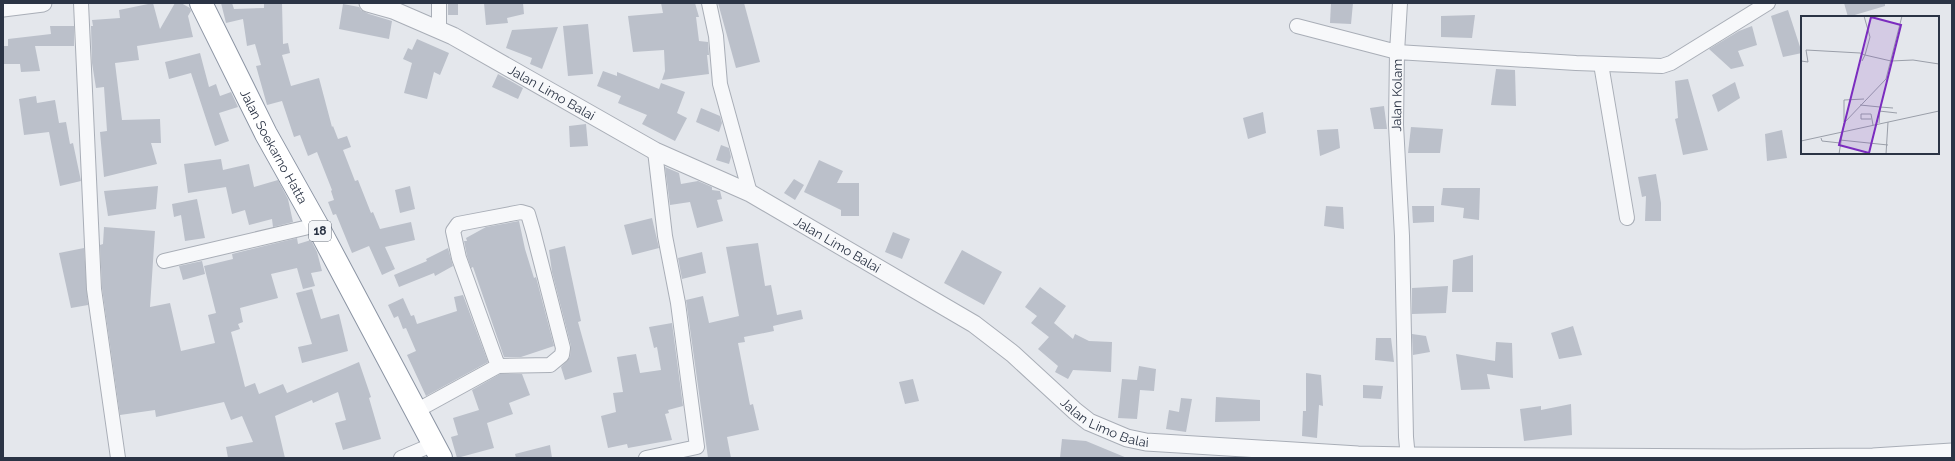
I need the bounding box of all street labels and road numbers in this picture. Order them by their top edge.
street label: Jalan Kolam [1388,59,1404,132]
street label: Jalan Limo Balai [506,62,598,123]
street label: Jalan Soekarno Hatta [237,87,311,206]
street label: Jalan Limo Balai [792,213,883,275]
road number: 18 [309,221,331,241]
street label: Jalan Limo Balai [1058,394,1149,450]

